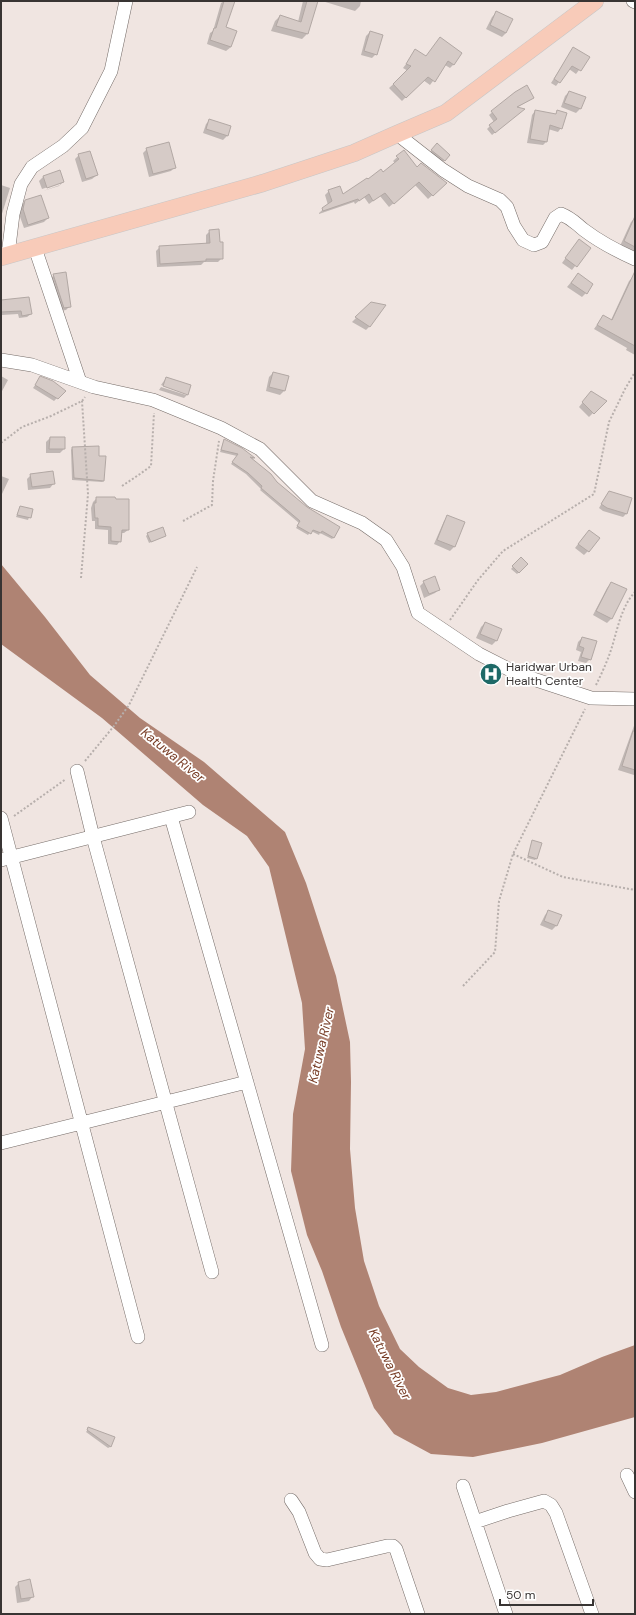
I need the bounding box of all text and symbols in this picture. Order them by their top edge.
place label: Haridwar Urban Health Center [506,659,592,689]
hospital icon: Haridwar Urban Health Center [478,661,504,687]
water label: Katuwa River [137,724,209,787]
water label: Katuwa River [304,1004,338,1085]
water label: Katuwa River [365,1326,416,1403]
scale bar [500,1581,593,1607]
text: 50 m [506,1587,535,1603]

